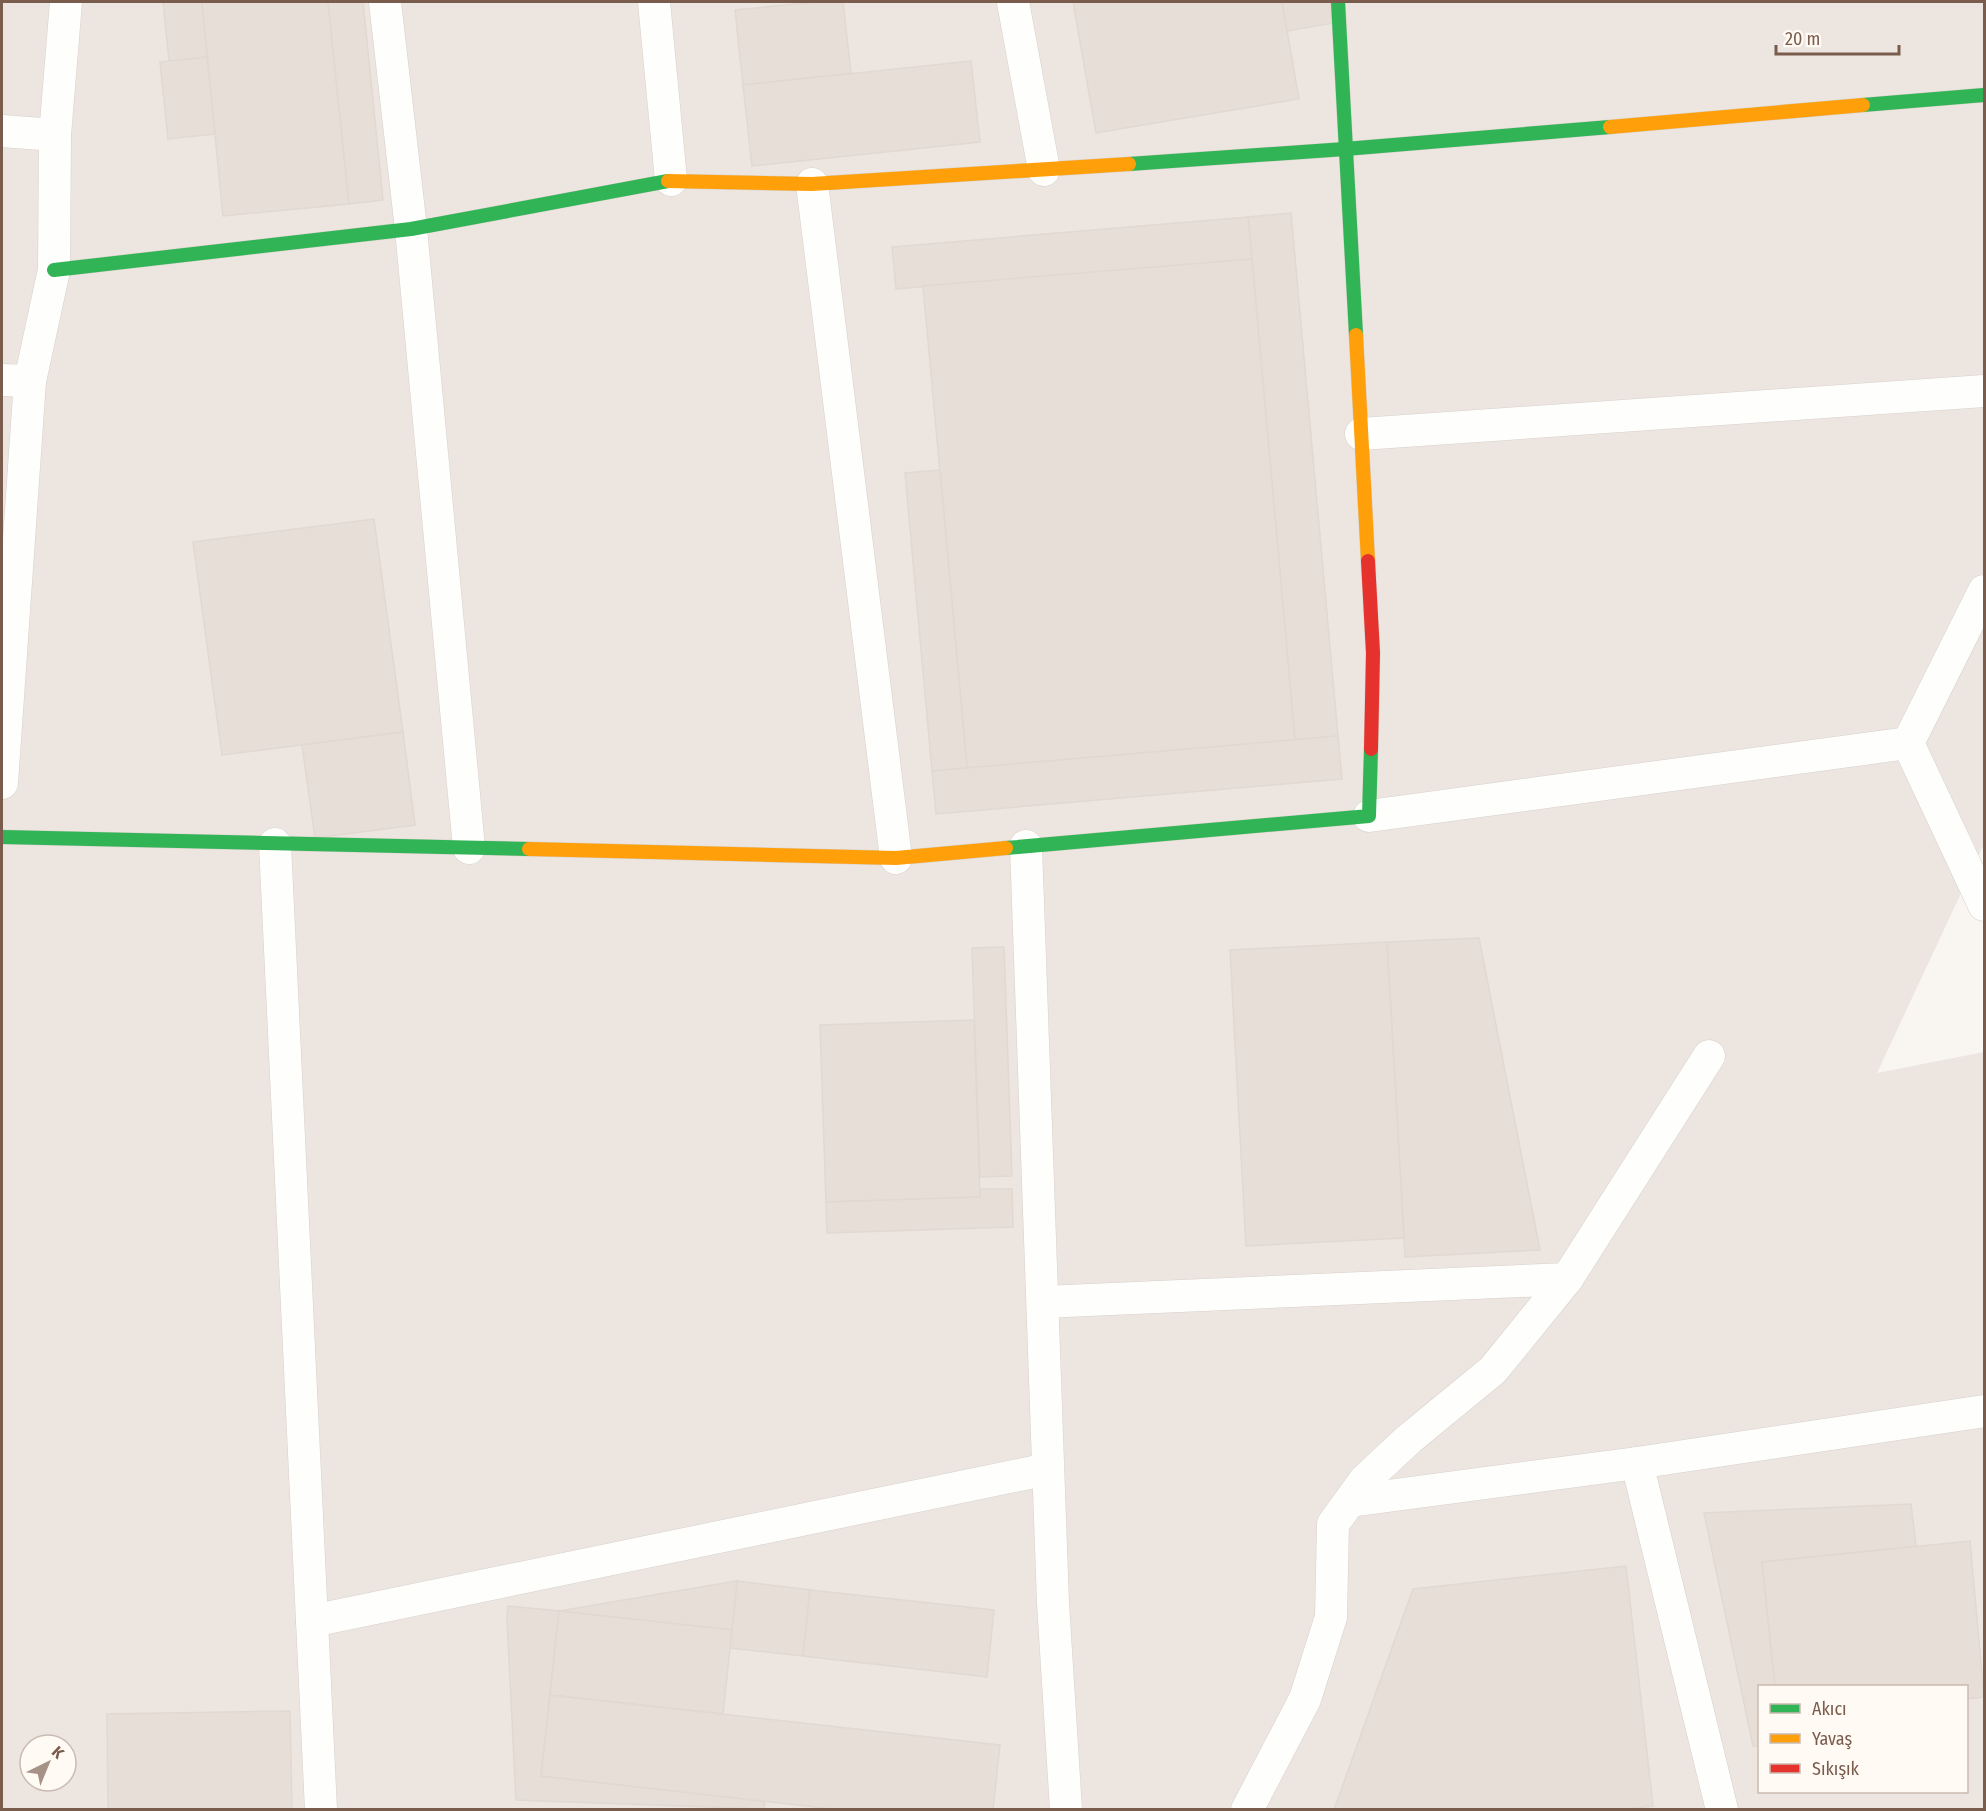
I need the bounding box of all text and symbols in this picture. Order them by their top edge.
scale bar [1776,18,1899,56]
text: 20 m [1785,28,1820,50]
legend [1758,1685,1968,1793]
text: Akıcı [1812,1698,1847,1720]
text: Yavaş [1812,1728,1853,1750]
north arrow [18,1733,78,1793]
text: K [48,1742,68,1763]
text: Sıkışık [1812,1758,1860,1780]

